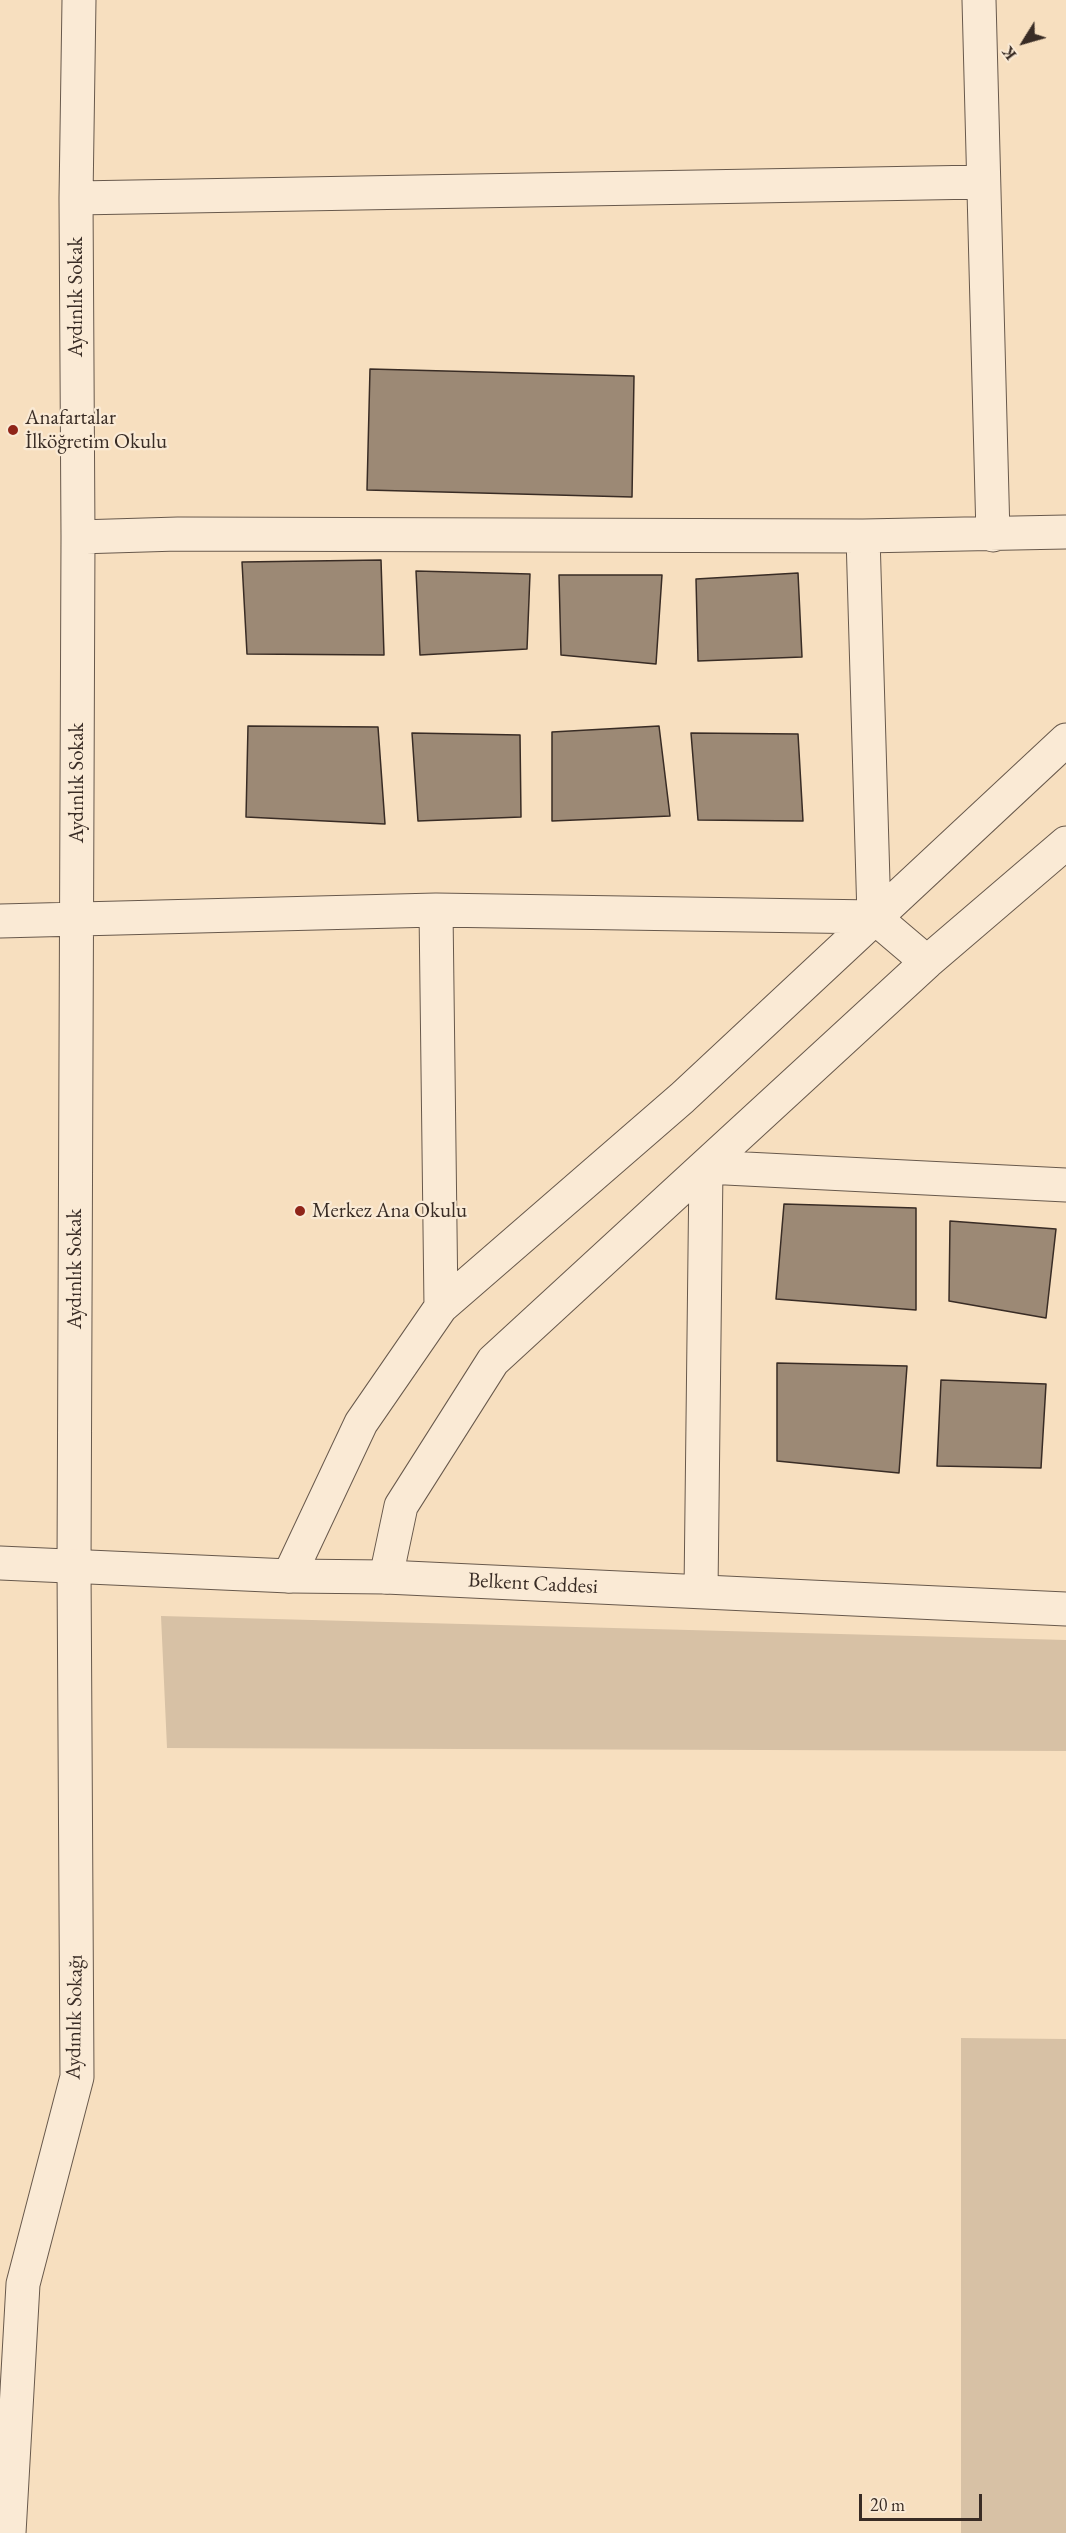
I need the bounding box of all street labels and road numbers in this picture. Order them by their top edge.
street label: Aydınlık Sokak [63,237,89,357]
street label: Aydınlık Sokak [64,723,90,843]
street label: Aydınlık Sokak [62,1209,88,1329]
street label: Belkent Caddesi [467,1568,599,1600]
street label: Aydınlık Sokağı [61,1954,89,2080]

